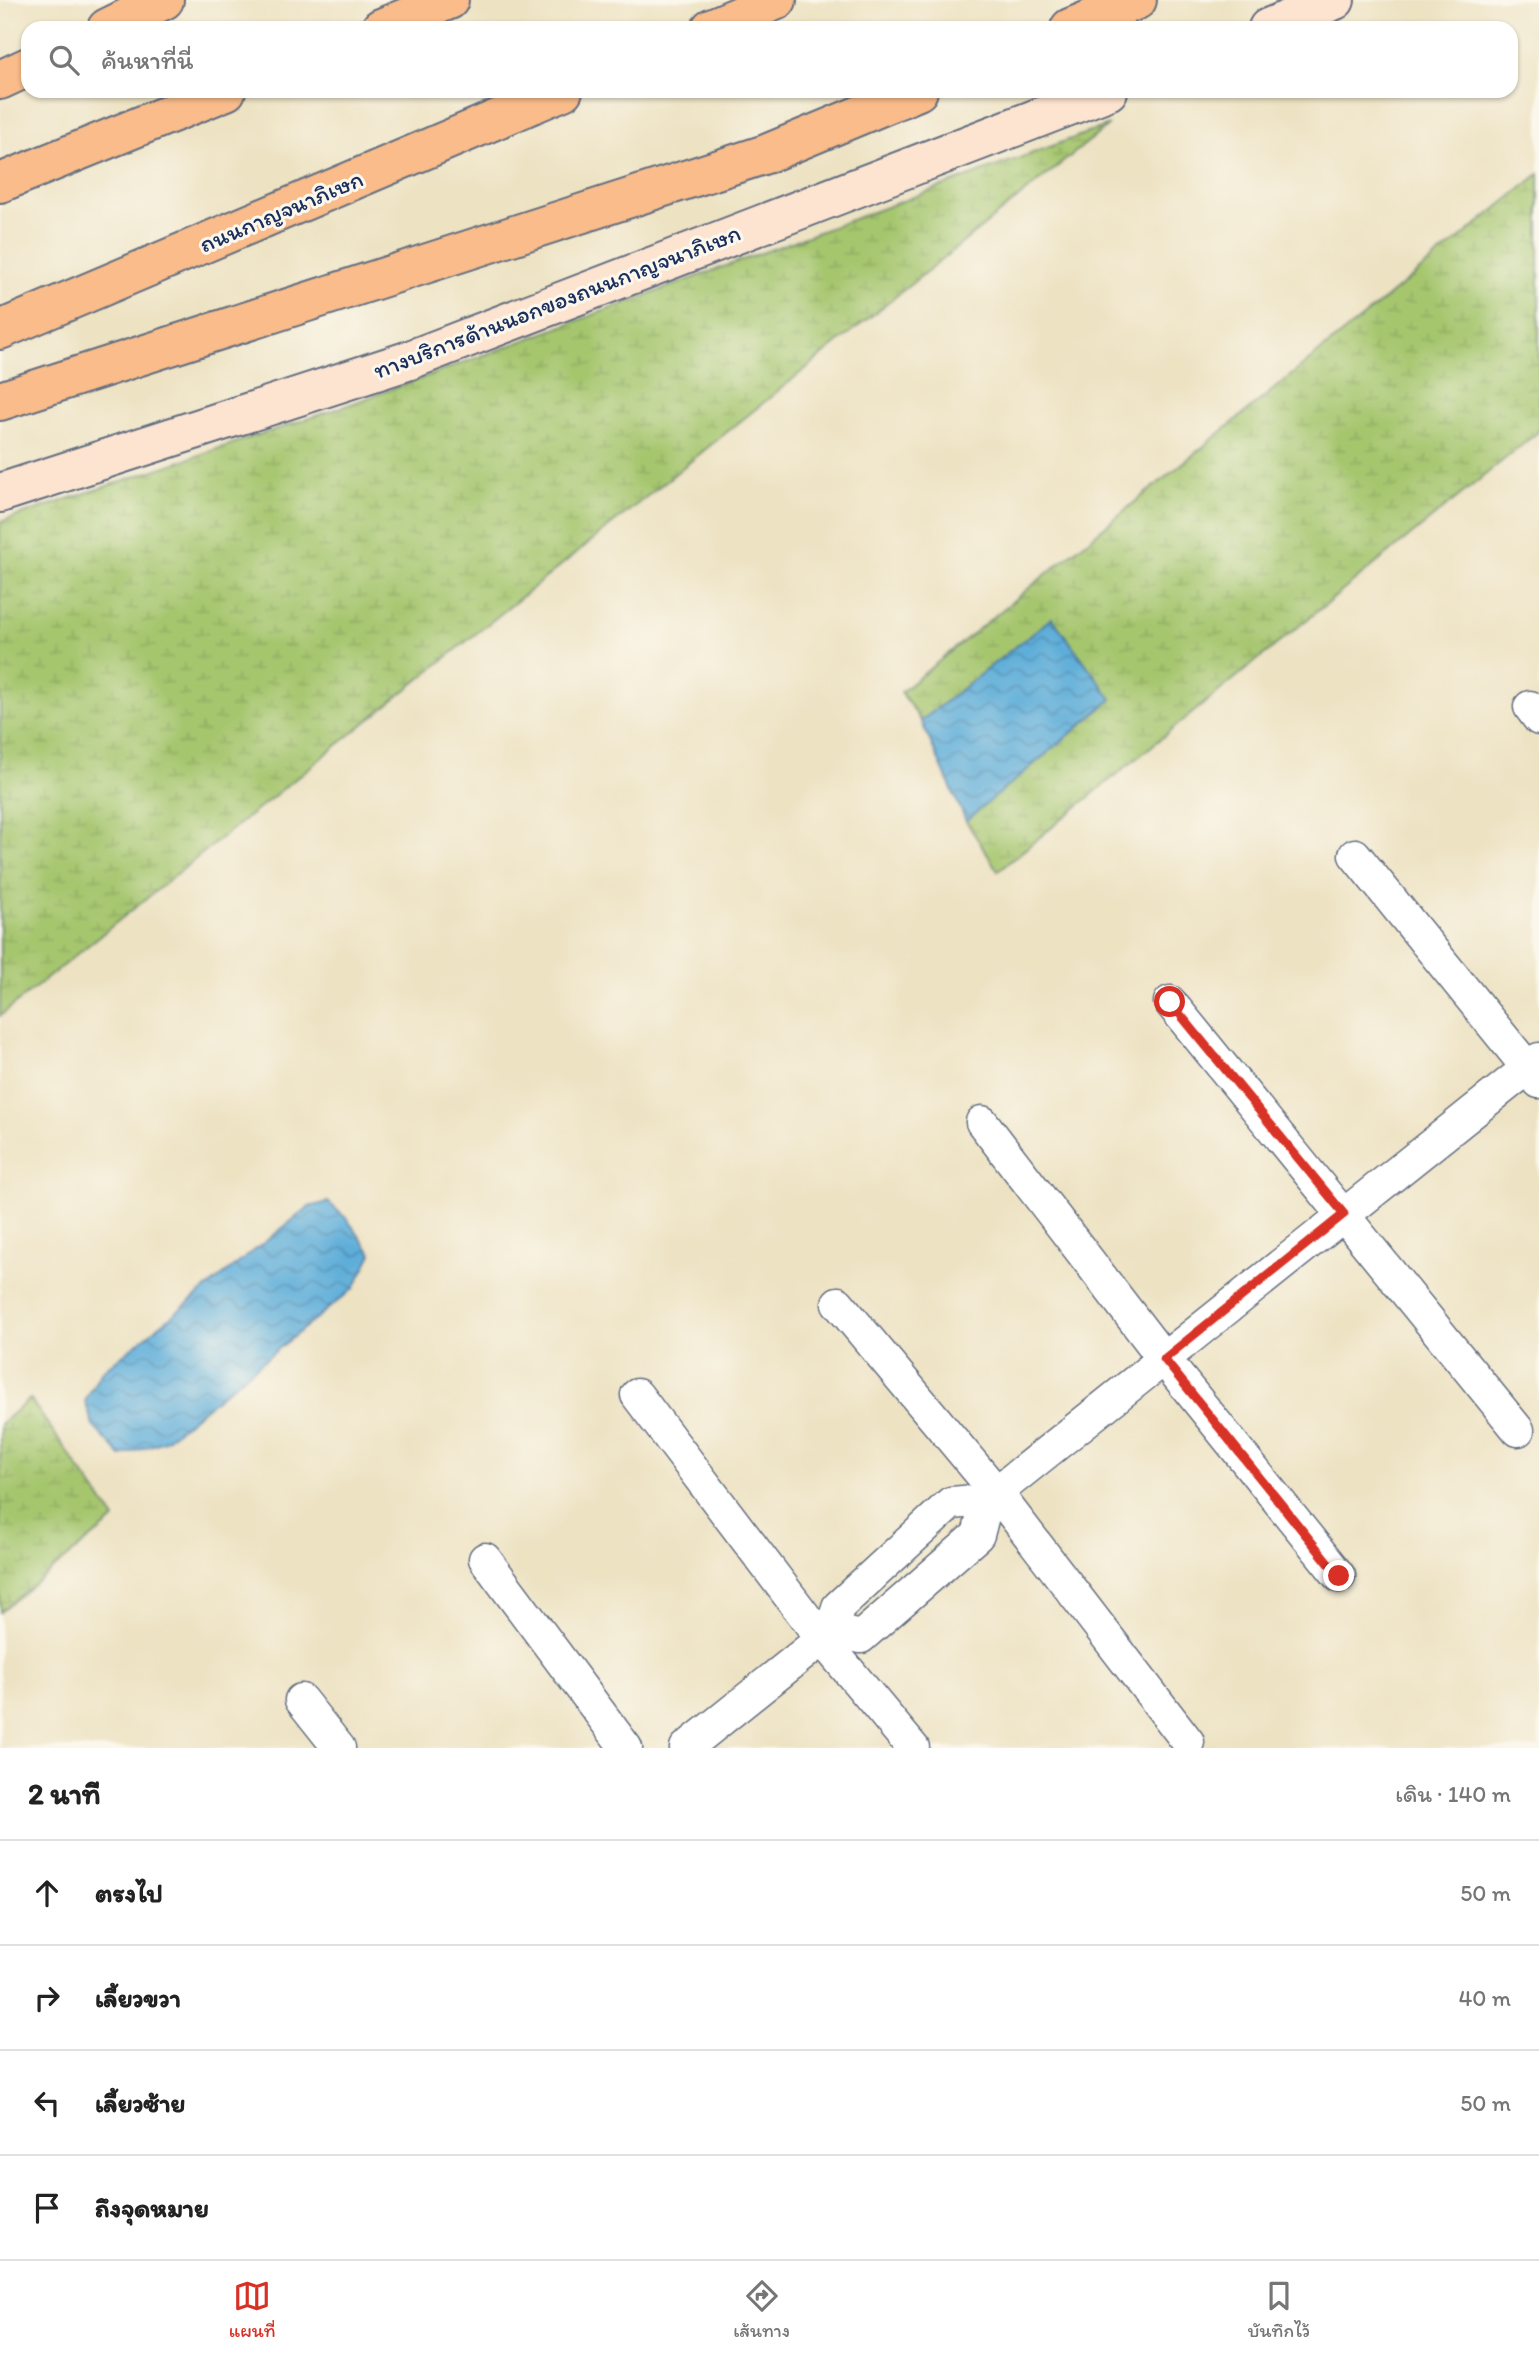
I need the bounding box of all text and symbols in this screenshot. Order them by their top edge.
search box [21,21,1518,98]
icon: search [45,41,83,79]
text: ค้นหาที่นี่ [101,44,194,76]
street label: ถนนกาญจนาภิเษก [195,163,367,259]
street label: ทางบริการด้านนอกของถนนกาญจนาภิเษก [369,217,745,385]
route start [1154,986,1185,1017]
route end [1323,1560,1354,1591]
text: 2 นาที [28,1775,101,1812]
text: เดิน · 140 m [1395,1780,1511,1808]
icon: ahead [28,1874,66,1912]
text: ตรงไป [95,1877,163,1909]
text: 50 m [1460,1879,1511,1907]
icon: right [28,1979,66,2017]
text: เลี้ยวขวา [95,1982,181,2014]
text: 40 m [1458,1984,1511,2012]
icon: left [28,2084,66,2122]
text: เลี้ยวซ้าย [95,2087,185,2119]
text: 50 m [1460,2089,1511,2117]
icon: arrive [28,2189,66,2227]
text: ถึงจุดหมาย [95,2192,209,2224]
tab: แผนที่ [229,2277,276,2342]
tab: เส้นทาง [733,2277,790,2342]
tab: บันทึกไว้ [1248,2277,1310,2342]

